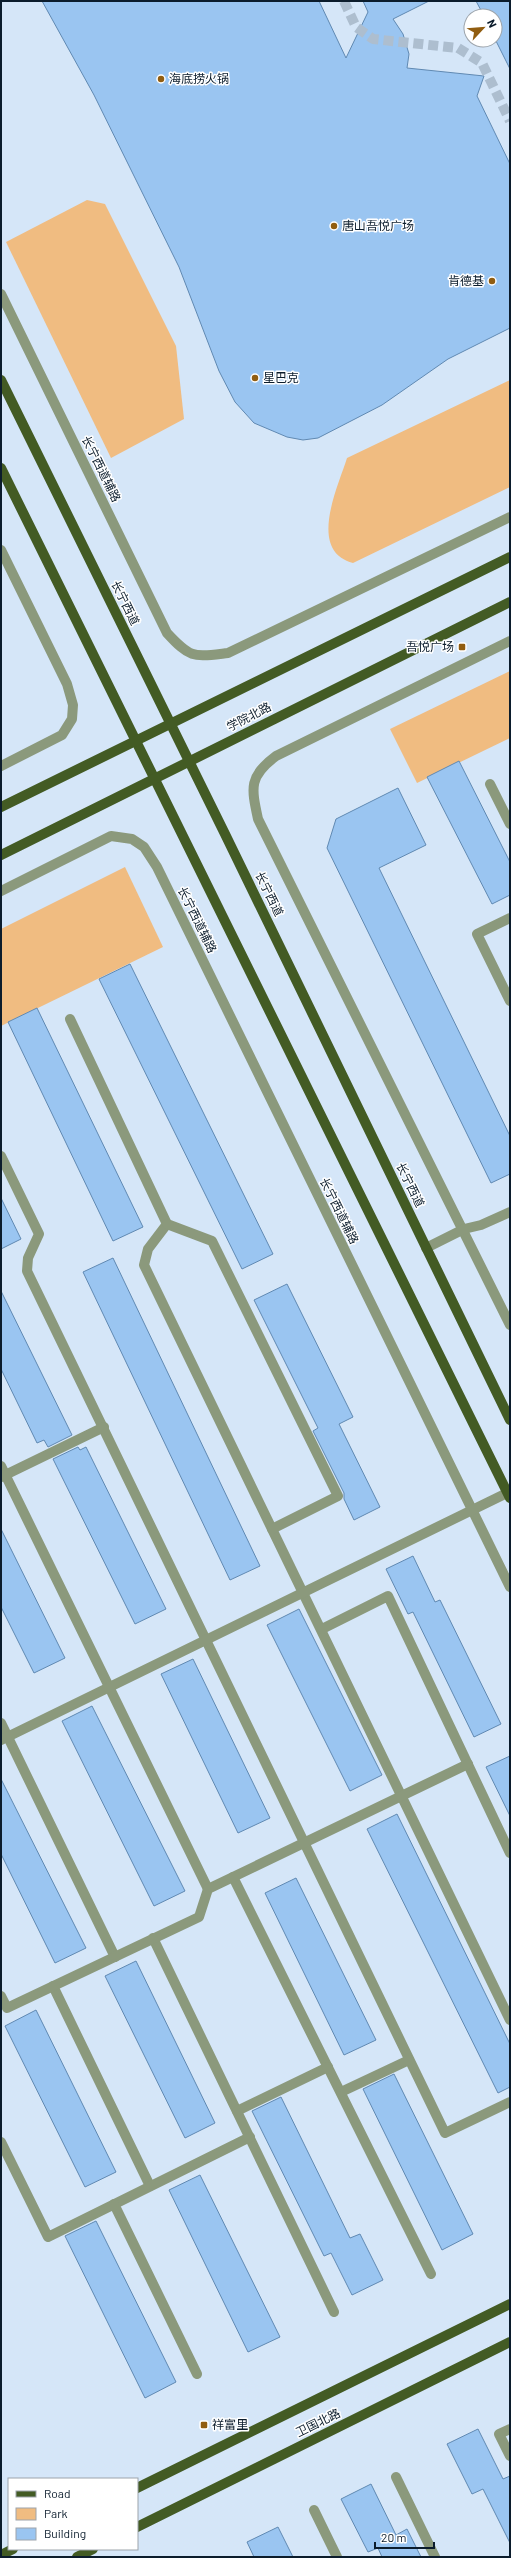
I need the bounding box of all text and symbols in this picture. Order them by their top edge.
north arrow [463,8,503,48]
text: N [485,17,500,30]
place label: 海底捞火锅 [169,71,229,85]
marker: 海底捞火锅 [156,74,166,84]
place label: 唐山吾悦广场 [342,218,414,232]
marker: 唐山吾悦广场 [329,221,339,231]
place label: 肯德基 [448,273,484,287]
marker: 肯德基 [487,276,497,286]
place label: 星巴克 [263,370,299,384]
marker: 星巴克 [250,373,260,383]
street label: 长宁西道辅路 [80,433,124,504]
street label: 长宁西道 [109,578,143,627]
place label: 吾悦广场 [406,639,454,653]
marker: 吾悦广场 [457,642,467,652]
street label: 学院北路 [224,699,273,733]
street label: 长宁西道 [253,869,287,918]
street label: 长宁西道辅路 [176,884,220,955]
street label: 长宁西道 [394,1160,428,1209]
street label: 长宁西道辅路 [318,1175,362,1246]
street label: 卫国北路 [293,2405,342,2439]
place label: 祥富里 [212,2417,248,2431]
marker: 祥富里 [199,2420,209,2430]
legend [8,2478,138,2550]
text: Road [44,2486,71,2500]
text: Park [44,2506,68,2520]
scale bar [375,2524,434,2550]
text: Building [44,2526,86,2540]
text: 20 m [381,2530,407,2544]

